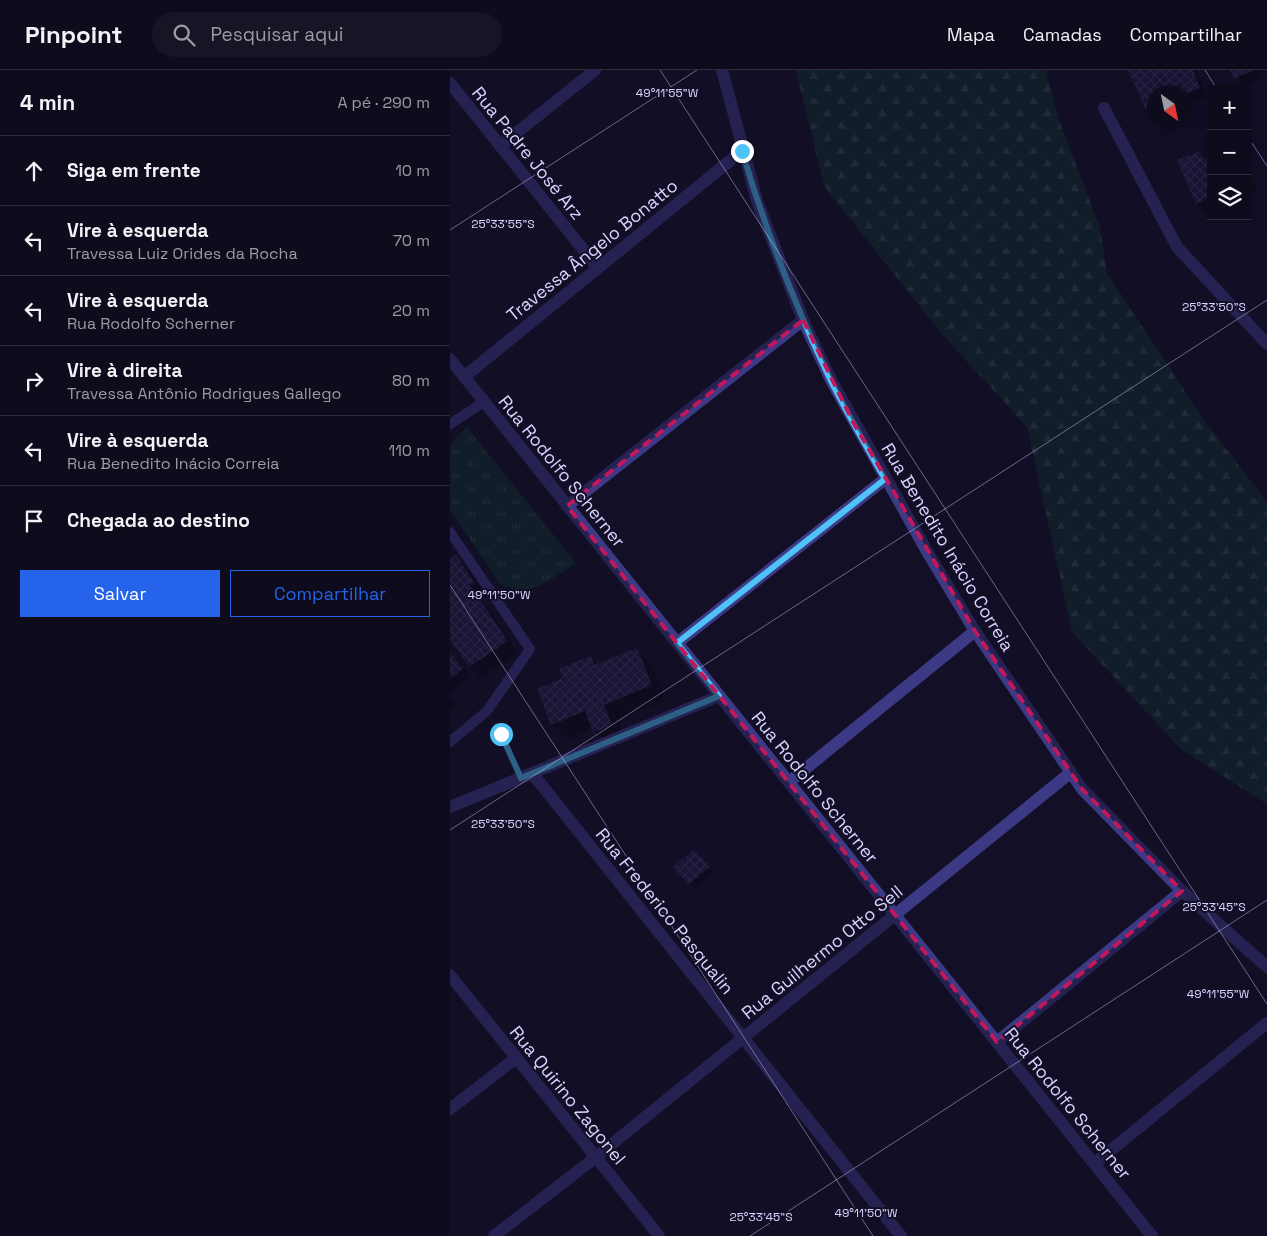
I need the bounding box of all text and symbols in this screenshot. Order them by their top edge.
search box [152,12,502,57]
text: Pinpoint [25,19,122,50]
icon: search [170,21,198,49]
text: Pesquisar aqui [210,22,343,47]
text: Mapa [947,23,995,46]
text: Camadas [1023,23,1102,46]
text: Compartilhar [1130,23,1242,46]
street label: Rua Padre José Arz [467,82,589,224]
text: 49°11'55"W [636,85,699,101]
north arrow [1147,85,1192,130]
map controls [1207,85,1252,220]
button: + [1207,85,1252,130]
text: 4 min [20,89,75,116]
text: A pé · 290 m [338,92,430,113]
button: − [1207,130,1252,175]
route end [731,140,754,163]
icon: ahead [20,157,48,185]
text: Siga em frente [67,158,201,183]
text: 10 m [395,160,430,181]
street label: Travessa Ângelo Bonatto [502,174,682,326]
button: layers [1207,175,1252,220]
text: 25°33'55"S [471,216,535,232]
text: Vire à esquerda [67,218,209,243]
icon: left [20,227,48,255]
text: 70 m [393,230,430,251]
text: Travessa Luiz Orides da Rocha [67,243,298,264]
text: Vire à esquerda [67,288,209,313]
icon: left [20,297,48,325]
text: 25°33'50"S [1182,299,1246,315]
text: 20 m [392,300,430,321]
text: Rua Rodolfo Scherner [67,313,235,334]
text: Vire à direita [67,358,183,383]
icon: right [20,367,48,395]
text: 80 m [392,370,430,391]
text: Travessa Antônio Rodrigues Gallego [67,383,341,404]
street label: Rua Rodolfo Scherner [494,390,631,552]
text: Vire à esquerda [67,428,209,453]
icon: left [20,437,48,465]
street label: Rua Benedito Inácio Correia [877,439,1019,655]
text: 110 m [388,440,430,461]
text: Rua Benedito Inácio Correia [67,453,280,474]
icon: arrive [20,507,48,535]
text: Chegada ao destino [67,508,250,533]
button: Salvar [20,570,220,617]
button: Compartilhar [230,570,430,617]
text: 49°11'50"W [468,587,531,603]
street label: Rua Rodolfo Scherner [747,706,884,868]
route start [490,723,513,746]
text: 25°33'50"S [471,816,535,832]
street label: Rua Frederico Pasqualin [591,823,739,999]
street label: Rua Guilhermo Otto Sell [737,880,907,1024]
text: 25°33'45"S [1182,899,1246,915]
text: 49°11'55"W [1187,986,1250,1002]
street label: Rua Quirino Zagonel [505,1021,631,1169]
street label: Rua Rodolfo Scherner [1000,1022,1137,1184]
text: 49°11'50"W [835,1205,898,1221]
text: 25°33'45"S [729,1209,793,1225]

